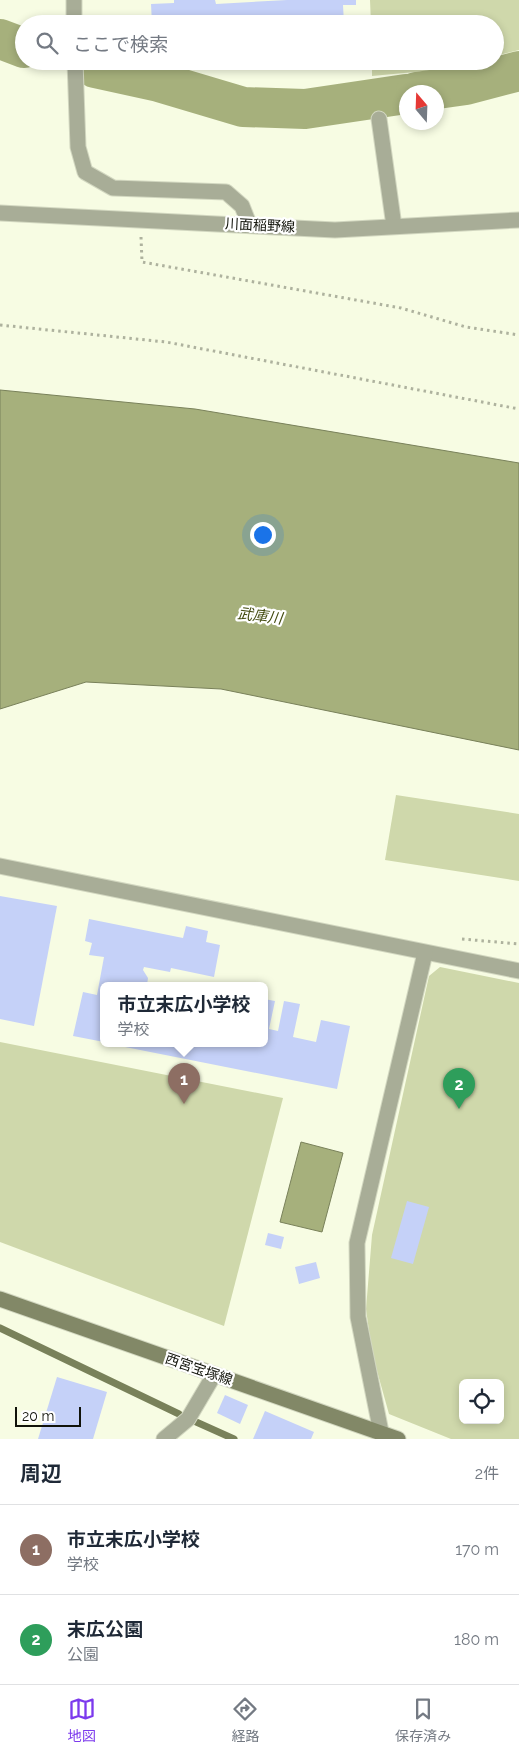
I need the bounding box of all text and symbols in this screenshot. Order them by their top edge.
search box [15,15,504,70]
icon: search [33,29,61,57]
text: ここで検索 [73,33,168,55]
north arrow [399,85,444,130]
street label: 川面稲野線 [225,215,295,235]
your location [250,522,276,548]
water label: 武庫川 [237,604,285,628]
popup [100,982,268,1047]
text: 市立末広小学校 [117,993,251,1015]
text: 学校 [117,1020,150,1039]
pin: 1 [168,1063,200,1104]
pin: 2 [443,1068,475,1109]
street label: 西宮宝塚線 [163,1350,235,1388]
map controls [459,1379,504,1424]
button: locate [459,1379,504,1424]
scale bar [15,1404,81,1427]
text: 20 m [22,1408,54,1424]
text: 周辺 [20,1461,62,1486]
text: 2件 [475,1464,499,1483]
text: 市立末広小学校 [67,1528,200,1550]
text: 1 [32,1540,40,1559]
text: 170 m [455,1540,499,1559]
text: 学校 [67,1555,99,1574]
text: 末広公園 [67,1618,143,1640]
text: 2 [31,1630,41,1649]
text: 180 m [454,1630,499,1649]
text: 公園 [67,1645,99,1664]
tab: 地図 [68,1695,96,1745]
tab: 経路 [231,1695,259,1745]
tab: 保存済み [395,1695,451,1745]

